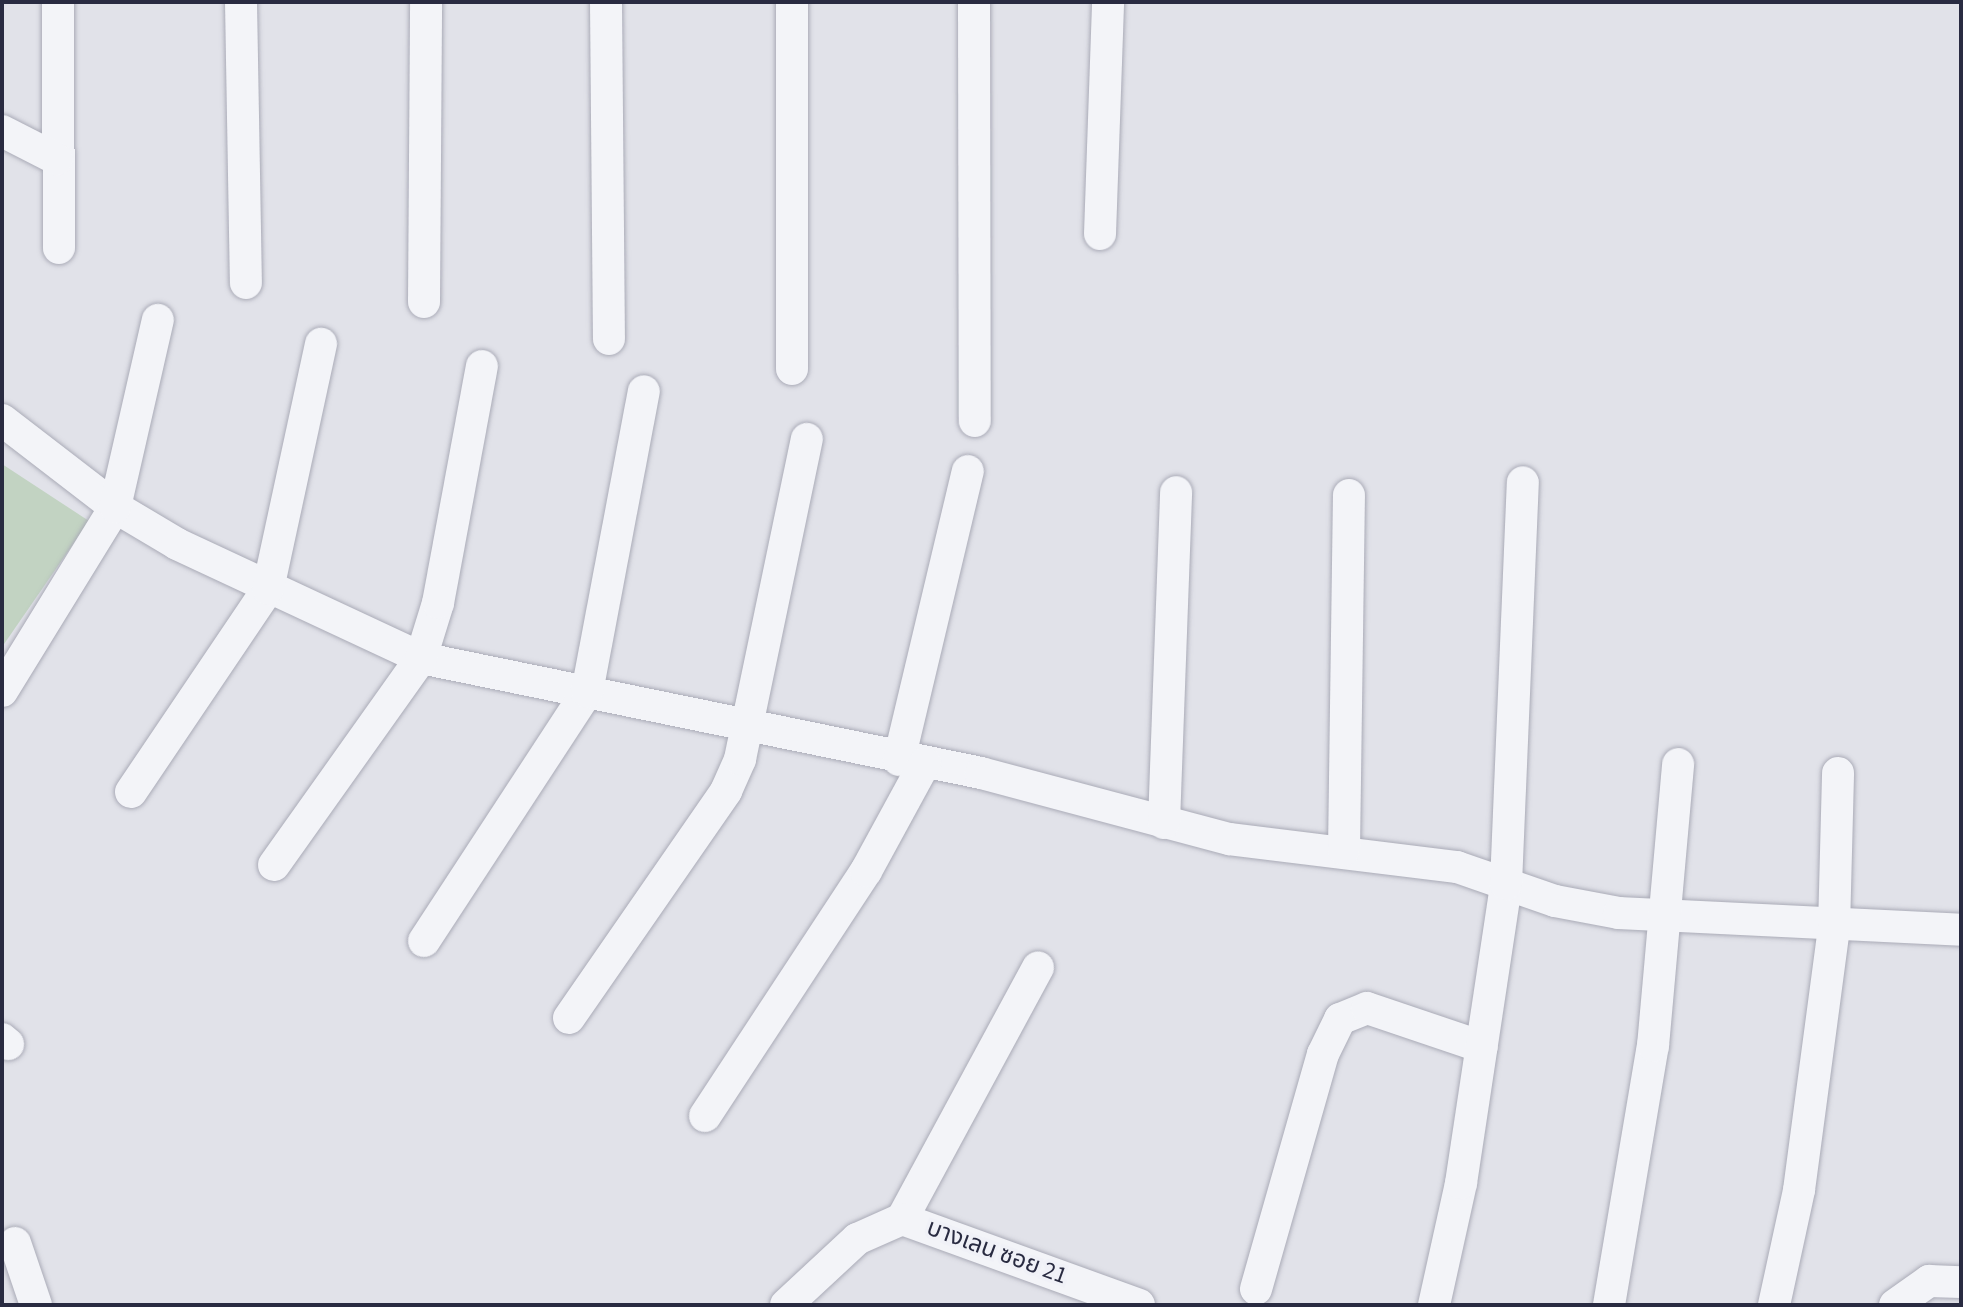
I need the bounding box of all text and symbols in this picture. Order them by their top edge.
street label: บางเลน ซอย 21 [923,1213,1071,1291]

